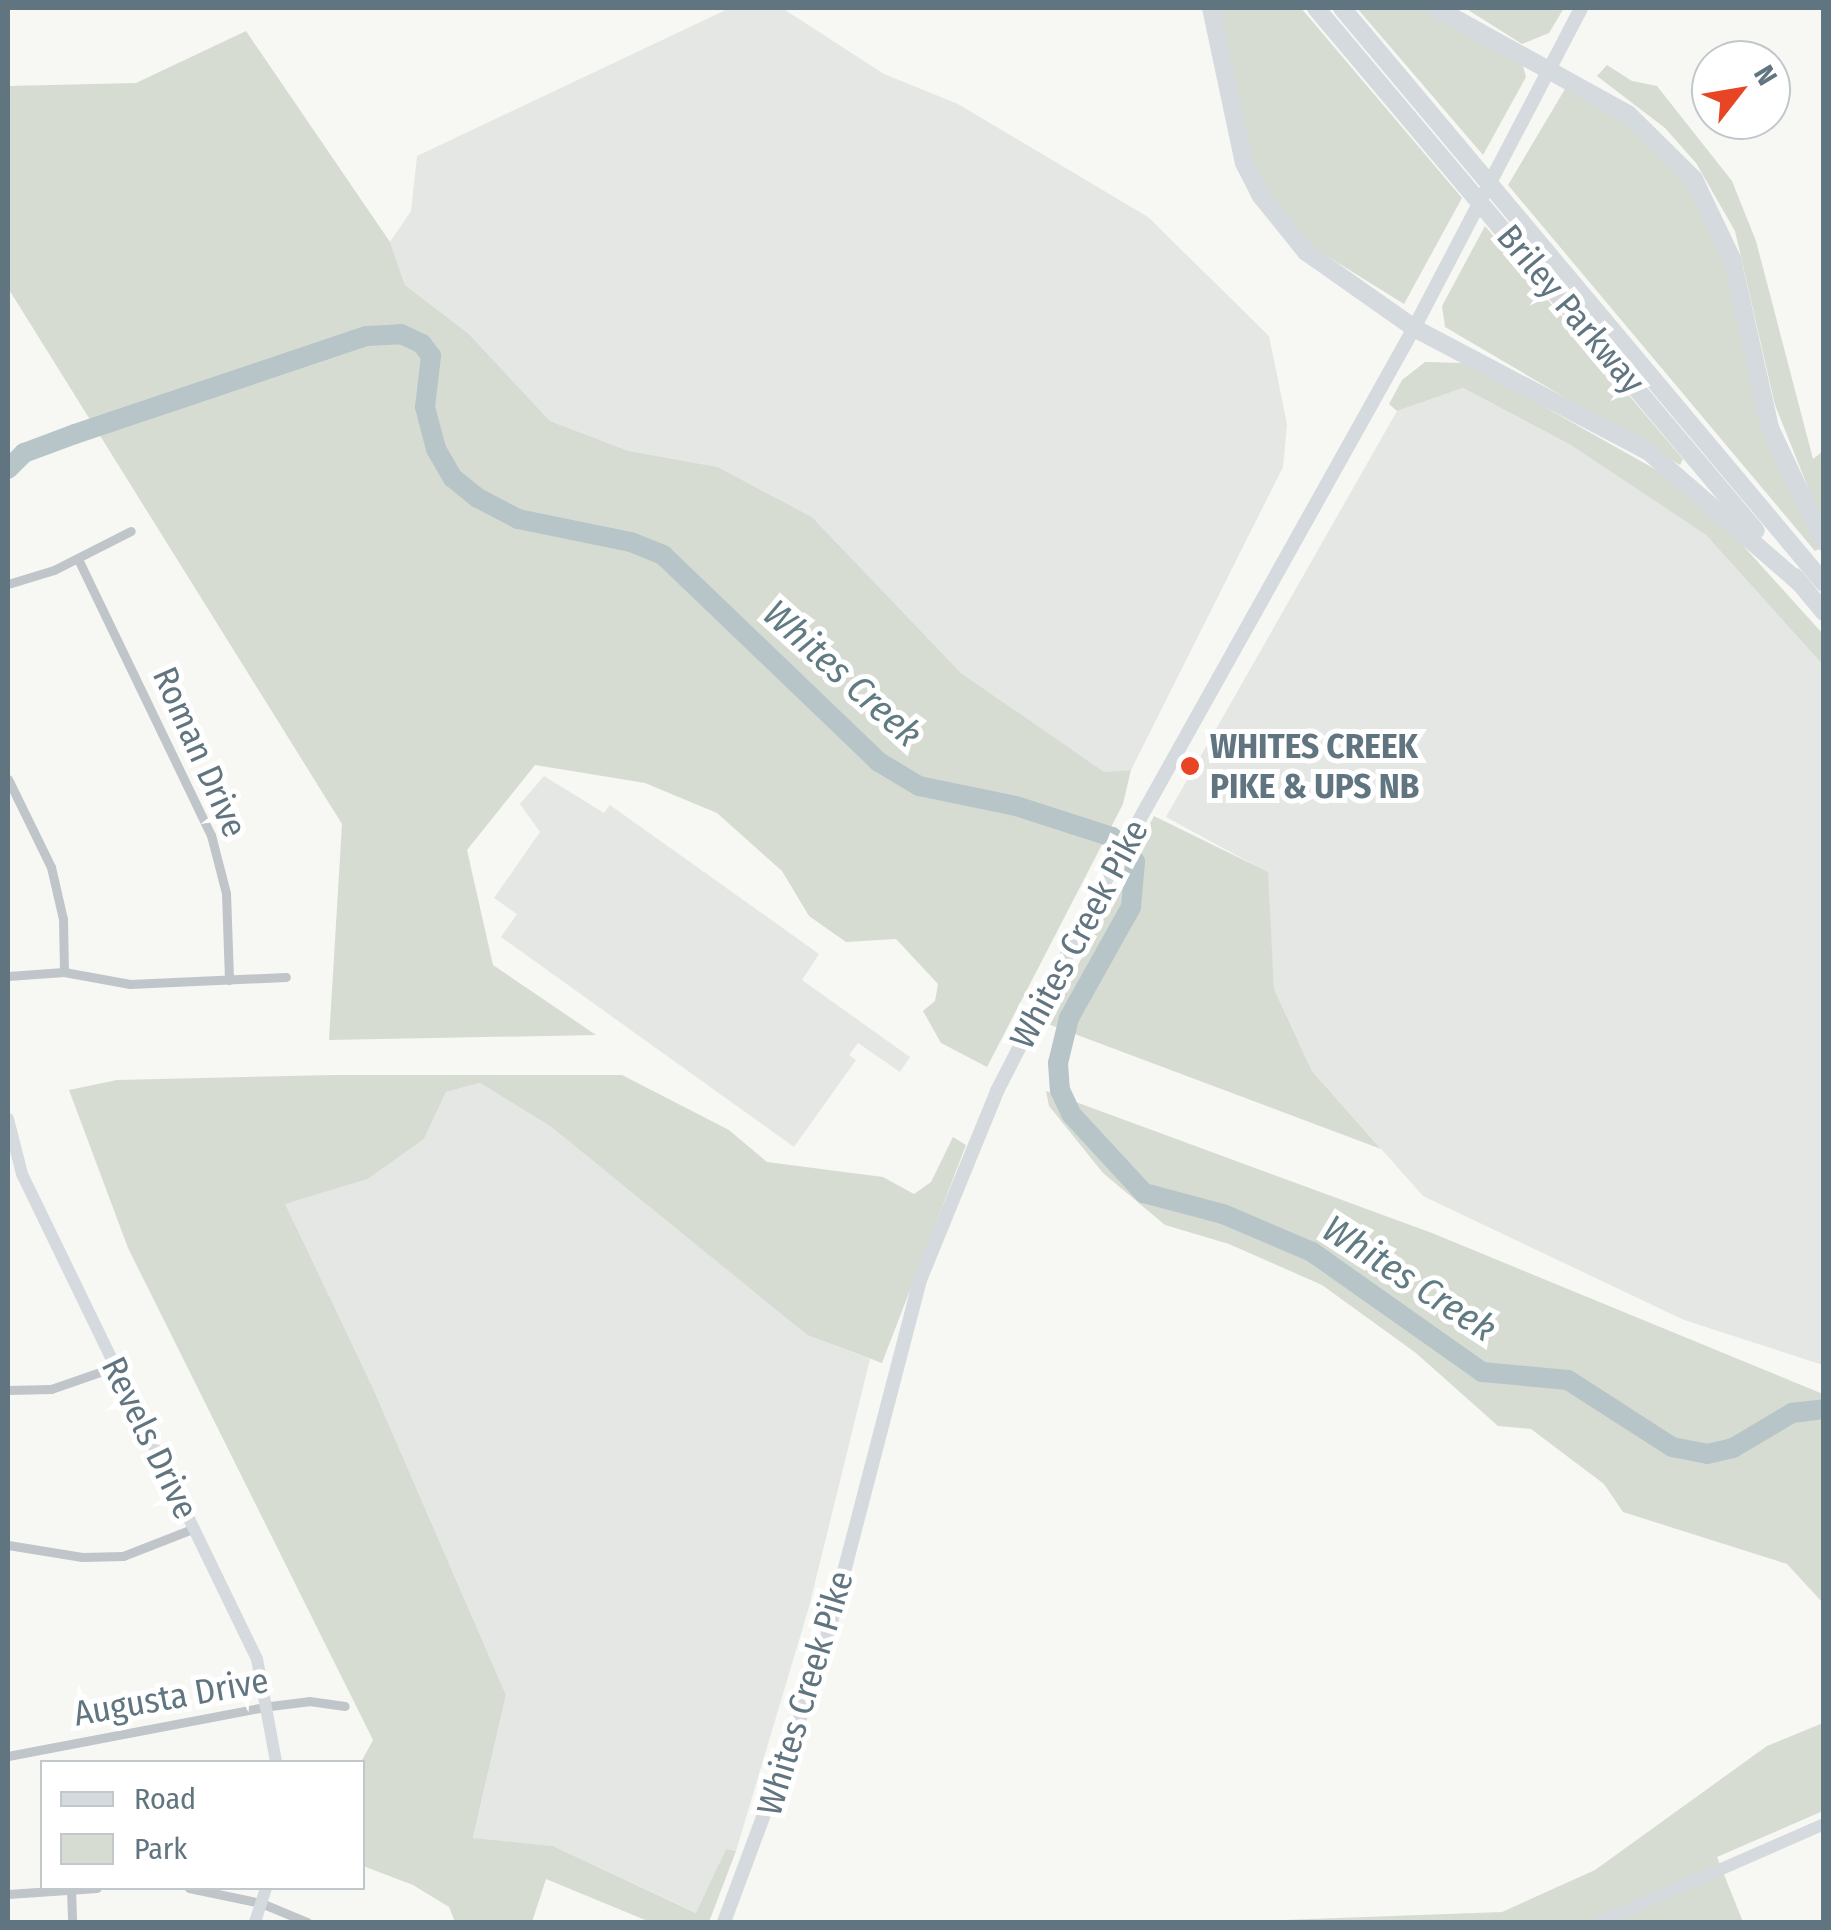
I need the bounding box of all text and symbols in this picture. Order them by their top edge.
north arrow [1691,40,1791,140]
text: N [1747,60,1784,91]
street label: Briley Parkway [1488,216,1654,402]
water label: Whites Creek [753,591,931,757]
street label: Roman Drive [144,660,256,844]
place label: WHITES CREEK PIKE & UPS NB [1210,725,1419,807]
marker: WHITES CREEK PIKE & UPS NB [1179,755,1201,777]
street label: Whites Creek Pike [1001,813,1157,1055]
water label: Whites Creek [1314,1206,1504,1352]
street label: Revels Drive [93,1350,207,1526]
street label: Whites Creek Pike [748,1566,862,1820]
street label: Augusta Drive [70,1659,272,1735]
legend [40,1760,365,1890]
text: Road [134,1781,196,1817]
text: Park [134,1831,187,1867]

